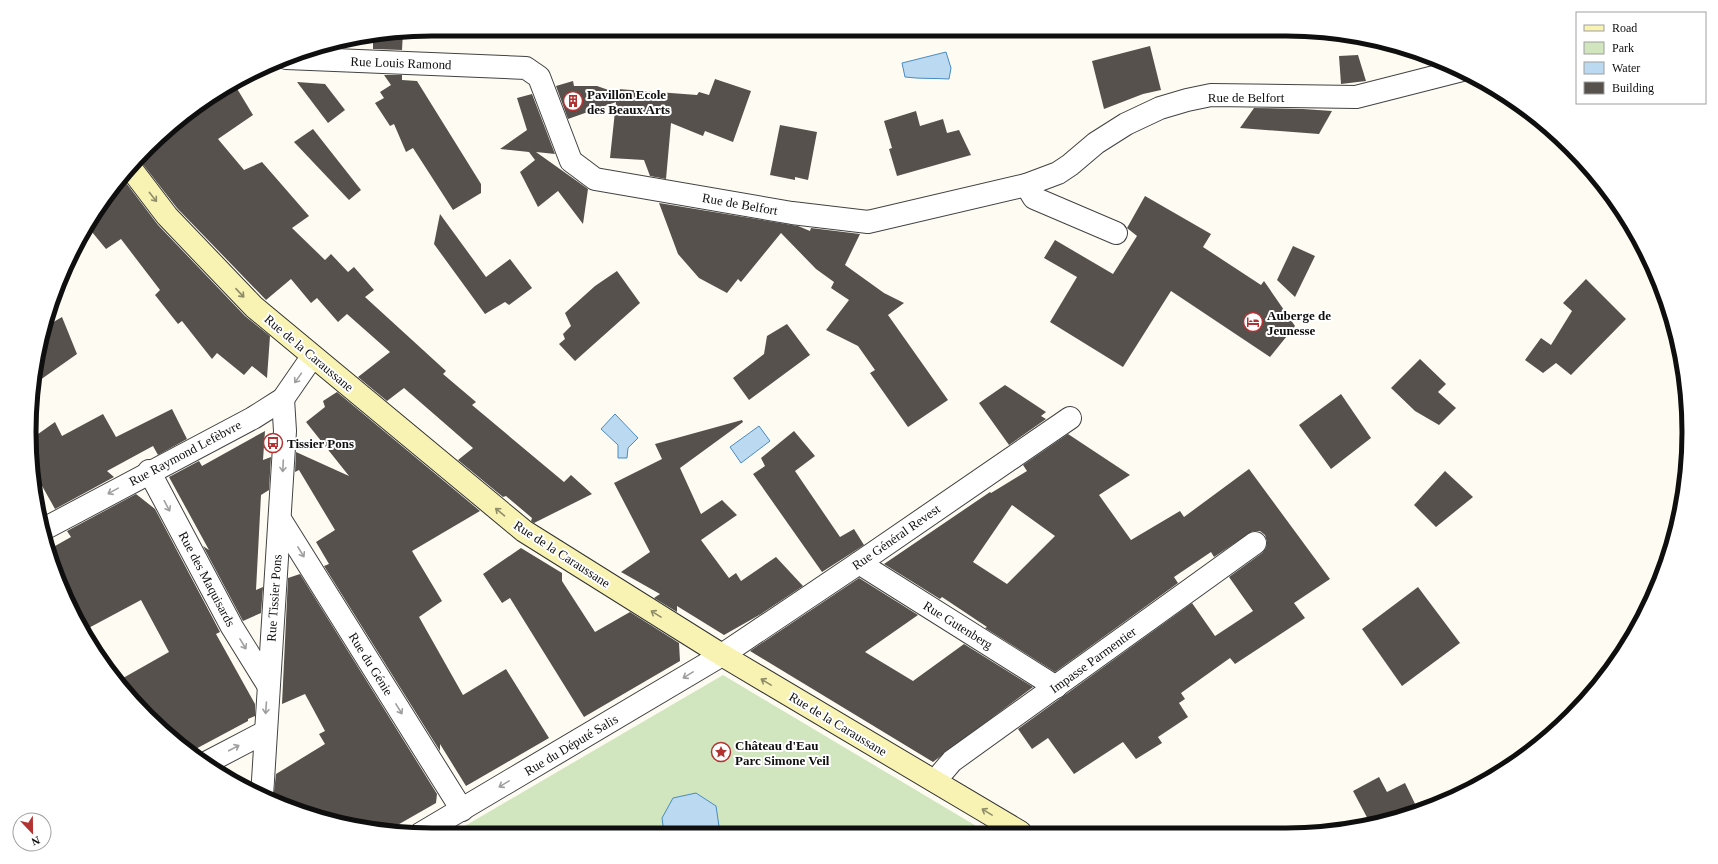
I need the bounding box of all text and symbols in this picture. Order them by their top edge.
legend [1576,12,1706,104]
text: Road [1612,21,1637,35]
text: Park [1612,41,1634,55]
street label: Rue Louis Ramond [350,54,452,72]
text: Water [1612,61,1640,75]
text: Building [1612,81,1654,95]
place label: Pavillon Ecole des Beaux Arts [587,87,670,117]
building icon: Pavillon Ecole des Beaux Arts [562,90,584,112]
street label: Rue de Belfort [1208,90,1285,105]
street label: Rue de Belfort [701,190,779,218]
one-way arrow [149,192,157,203]
one-way arrow [236,288,245,298]
place label: Auberge de Jeunesse [1267,308,1331,338]
street label: Rue de la Caraussane [261,311,357,395]
hotel icon: Auberge de Jeunesse [1242,311,1264,333]
one-way arrow [294,372,302,383]
street label: Rue Raymond Lefèbvre [126,417,244,489]
bus stop icon: Tissier Pons [262,432,284,454]
place label: Tissier Pons [287,436,354,451]
one-way arrow [279,459,287,472]
one-way arrow [107,488,119,495]
one-way arrow [164,500,172,512]
street label: Rue Général Revest [849,501,943,573]
one-way arrow [495,507,506,516]
street label: Rue de la Caraussane [511,517,613,591]
street label: Rue des Maquisards [176,529,238,629]
one-way arrow [297,546,305,557]
street label: Rue Tissier Pons [263,554,285,642]
street label: Rue Gutenberg [921,598,996,653]
one-way arrow [650,609,662,617]
street label: Impasse Parmentier [1047,623,1140,696]
street label: Rue du Génie [346,630,396,698]
one-way arrow [239,638,247,649]
one-way arrow [682,672,694,680]
one-way arrow [761,677,773,685]
street label: Rue de la Caraussane [786,689,890,759]
one-way arrow [263,701,270,714]
one-way arrow [395,704,404,715]
street label: Rue du Député Salis [521,711,621,779]
place label: Château d'Eau Parc Simone Veil [735,738,830,768]
place icon: Château d'Eau Parc Simone Veil [710,741,732,763]
one-way arrow [228,743,240,751]
one-way arrow [498,781,510,789]
one-way arrow [981,808,993,816]
north arrow [12,812,52,852]
text: N [30,834,42,848]

